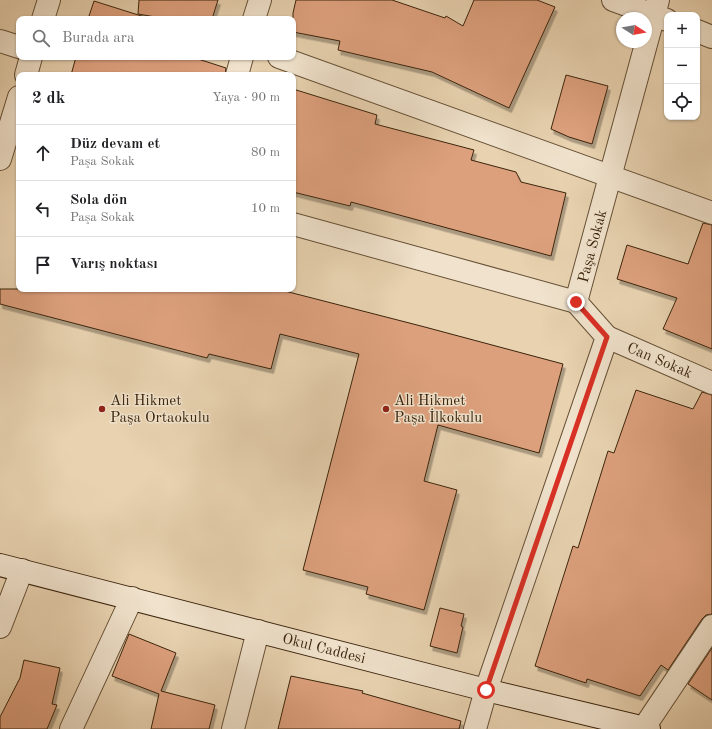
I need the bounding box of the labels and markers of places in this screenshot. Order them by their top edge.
place label: Ali Hikmet Paşa Ortaokulu [110,394,210,426]
place label: Ali Hikmet Paşa İlkokulu [394,394,482,426]
marker: Ali Hikmet Paşa Ortaokulu [97,404,107,414]
marker: Ali Hikmet Paşa İlkokulu [381,404,391,414]

